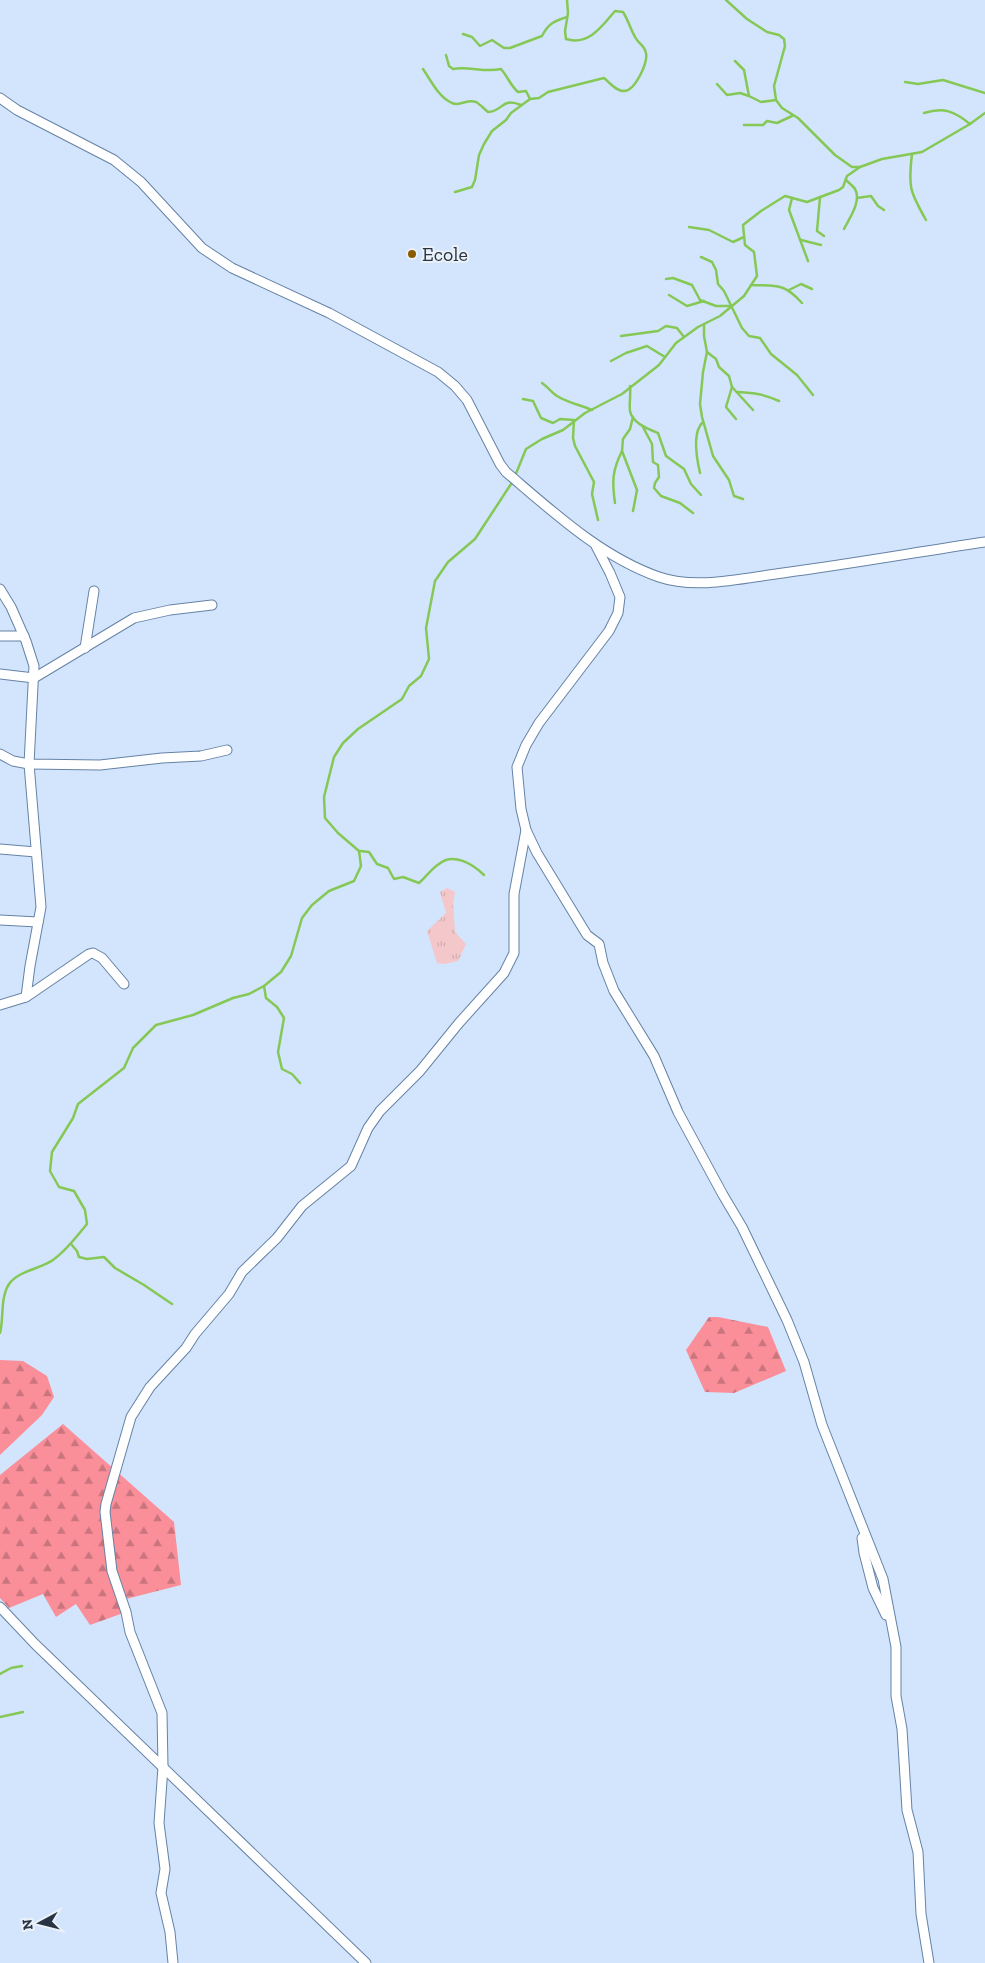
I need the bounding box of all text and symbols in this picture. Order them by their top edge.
place label: Ecole [422,242,468,266]
marker: Ecole [406,248,418,260]
north arrow [15,1898,65,1948]
text: N [18,1918,37,1931]

